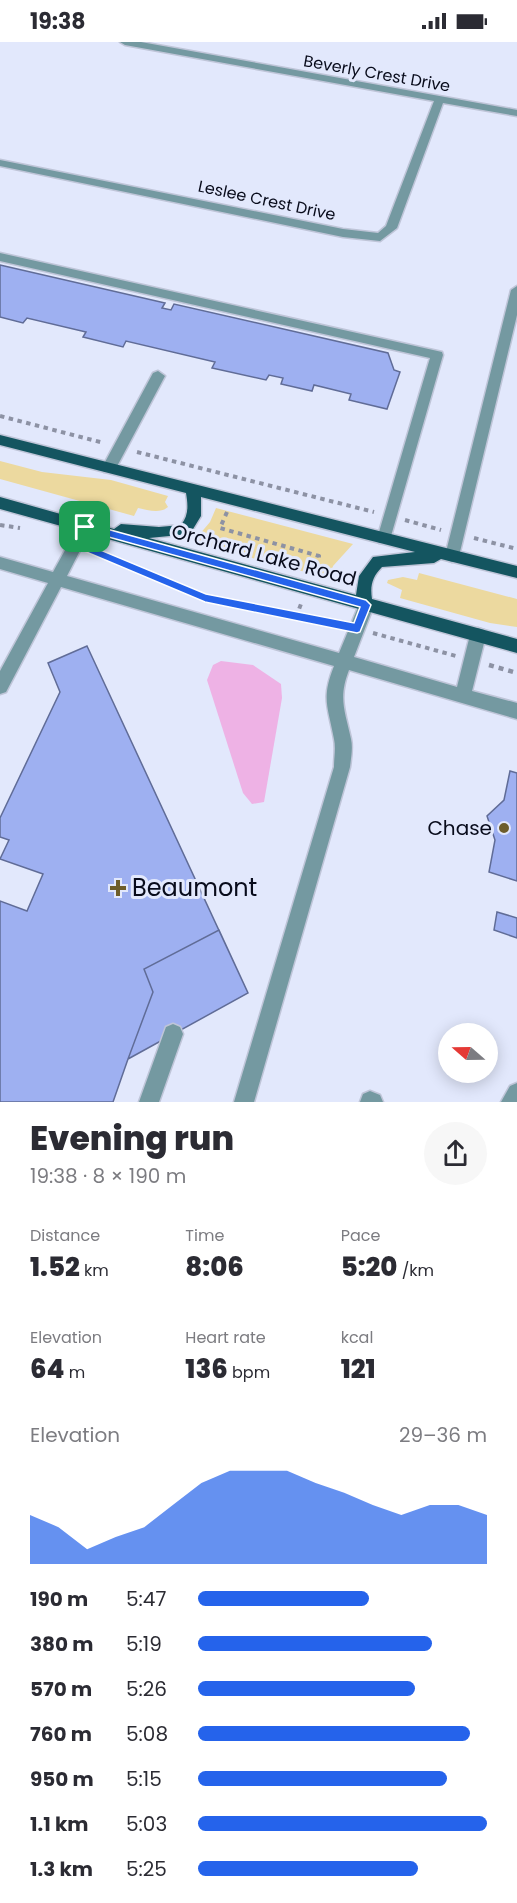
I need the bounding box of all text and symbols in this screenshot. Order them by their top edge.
text: 19:38 [30,6,86,37]
street label: Beverly Crest Drive [302,49,452,98]
street label: Leslee Crest Drive [196,175,338,226]
pin [59,501,110,552]
icon: arrive [68,510,101,543]
street label: Orchard Lake Road [169,517,359,593]
place label: Chase [427,814,492,842]
marker: Chase [497,821,511,835]
place label: Beaumont [132,871,257,904]
marker: Beaumont [109,879,127,897]
north arrow [438,1023,498,1083]
map controls [438,1023,498,1083]
text: Evening run [30,1115,234,1162]
button: share [424,1122,487,1185]
text: 19:38 · 8 × 190 m [30,1162,186,1190]
text: Distance [30,1224,100,1247]
text: Time [185,1224,224,1247]
text: Pace [341,1224,380,1247]
text: 1.52 [30,1249,80,1285]
text: 8:06 [185,1249,244,1285]
text: 5:20 [341,1249,397,1285]
text: km [80,1259,109,1282]
text: /km [397,1259,434,1282]
text: Elevation [30,1326,102,1349]
text: Heart rate [185,1326,266,1349]
text: kcal [341,1326,373,1349]
text: 64 [30,1351,64,1387]
text: 136 [185,1351,228,1387]
text: 121 [341,1351,376,1387]
text: m [64,1361,85,1384]
text: bpm [228,1361,270,1384]
text: Elevation [30,1421,120,1449]
text: 29–36 m [399,1421,487,1449]
text: 190 m [30,1585,88,1613]
text: 5:47 [126,1585,166,1613]
text: 380 m [30,1630,94,1658]
text: 5:19 [126,1630,162,1658]
text: 570 m [30,1675,92,1703]
text: 5:26 [126,1675,167,1703]
text: 760 m [30,1720,92,1748]
text: 5:08 [126,1720,168,1748]
text: 950 m [30,1765,94,1793]
text: 5:15 [126,1765,162,1793]
text: 1.1 km [30,1810,88,1838]
text: 5:03 [126,1810,167,1838]
text: 1.3 km [30,1855,93,1883]
text: 5:25 [126,1855,167,1883]

